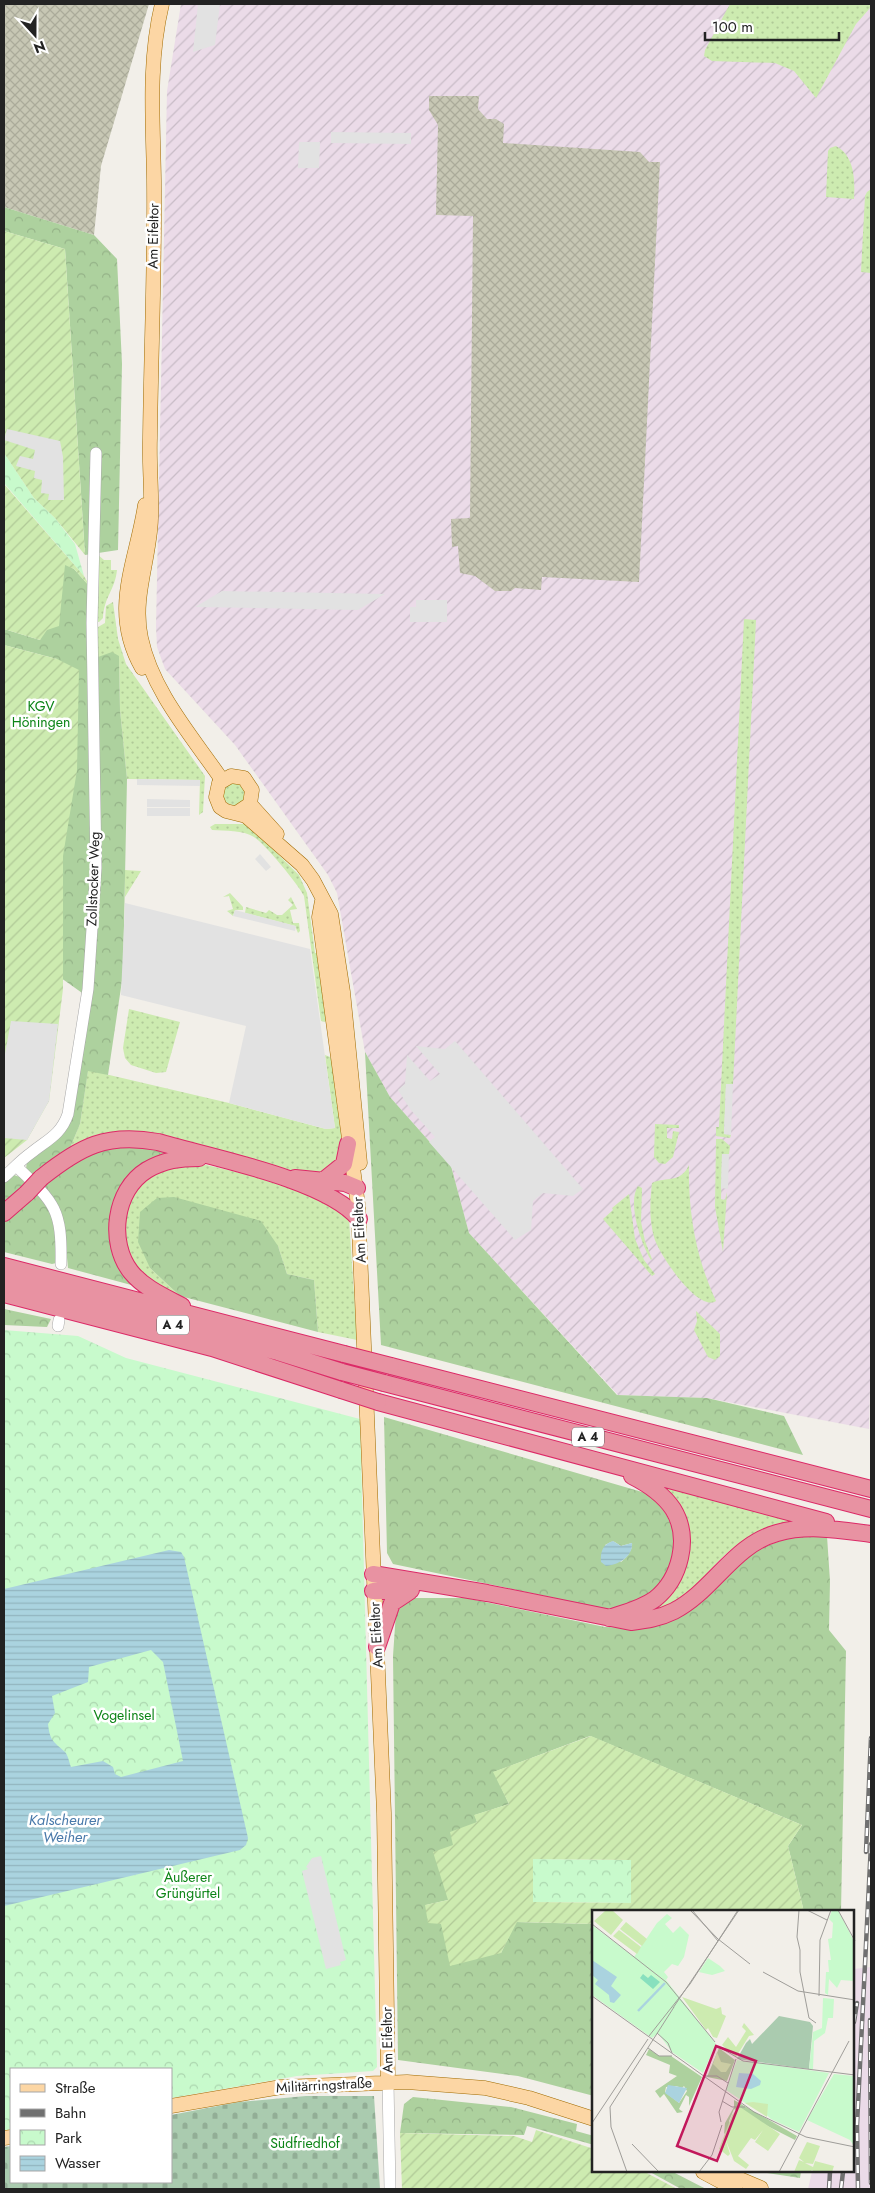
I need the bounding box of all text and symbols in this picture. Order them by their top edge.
north arrow [10,10,60,60]
scale bar [705,10,839,42]
text: 100 m [712,16,753,38]
text: N [31,36,48,58]
street label: Am Eifeltor [142,203,164,269]
park label: KGV Höningen [12,696,70,732]
street label: Zollstocker Weg [81,831,105,927]
street label: Am Eifeltor [347,1196,371,1263]
road number: A 4 [157,1316,189,1334]
road number: A 4 [572,1428,604,1446]
street label: Am Eifeltor [364,1601,388,1668]
park label: Vogelinsel [93,1705,155,1725]
water label: Kalscheurer Weiher [29,1809,102,1848]
park label: Äußerer Grüngürtel [156,1867,220,1903]
inset map [592,1910,855,2173]
street label: Am Eifeltor [376,2007,398,2073]
legend [10,2068,172,2183]
street label: Militärringstraße [275,2072,373,2098]
text: Straße [55,2077,96,2099]
text: Bahn [55,2102,86,2124]
text: Park [55,2127,82,2149]
park label: Südfriedhof [270,2133,341,2153]
text: Wasser [55,2152,101,2174]

